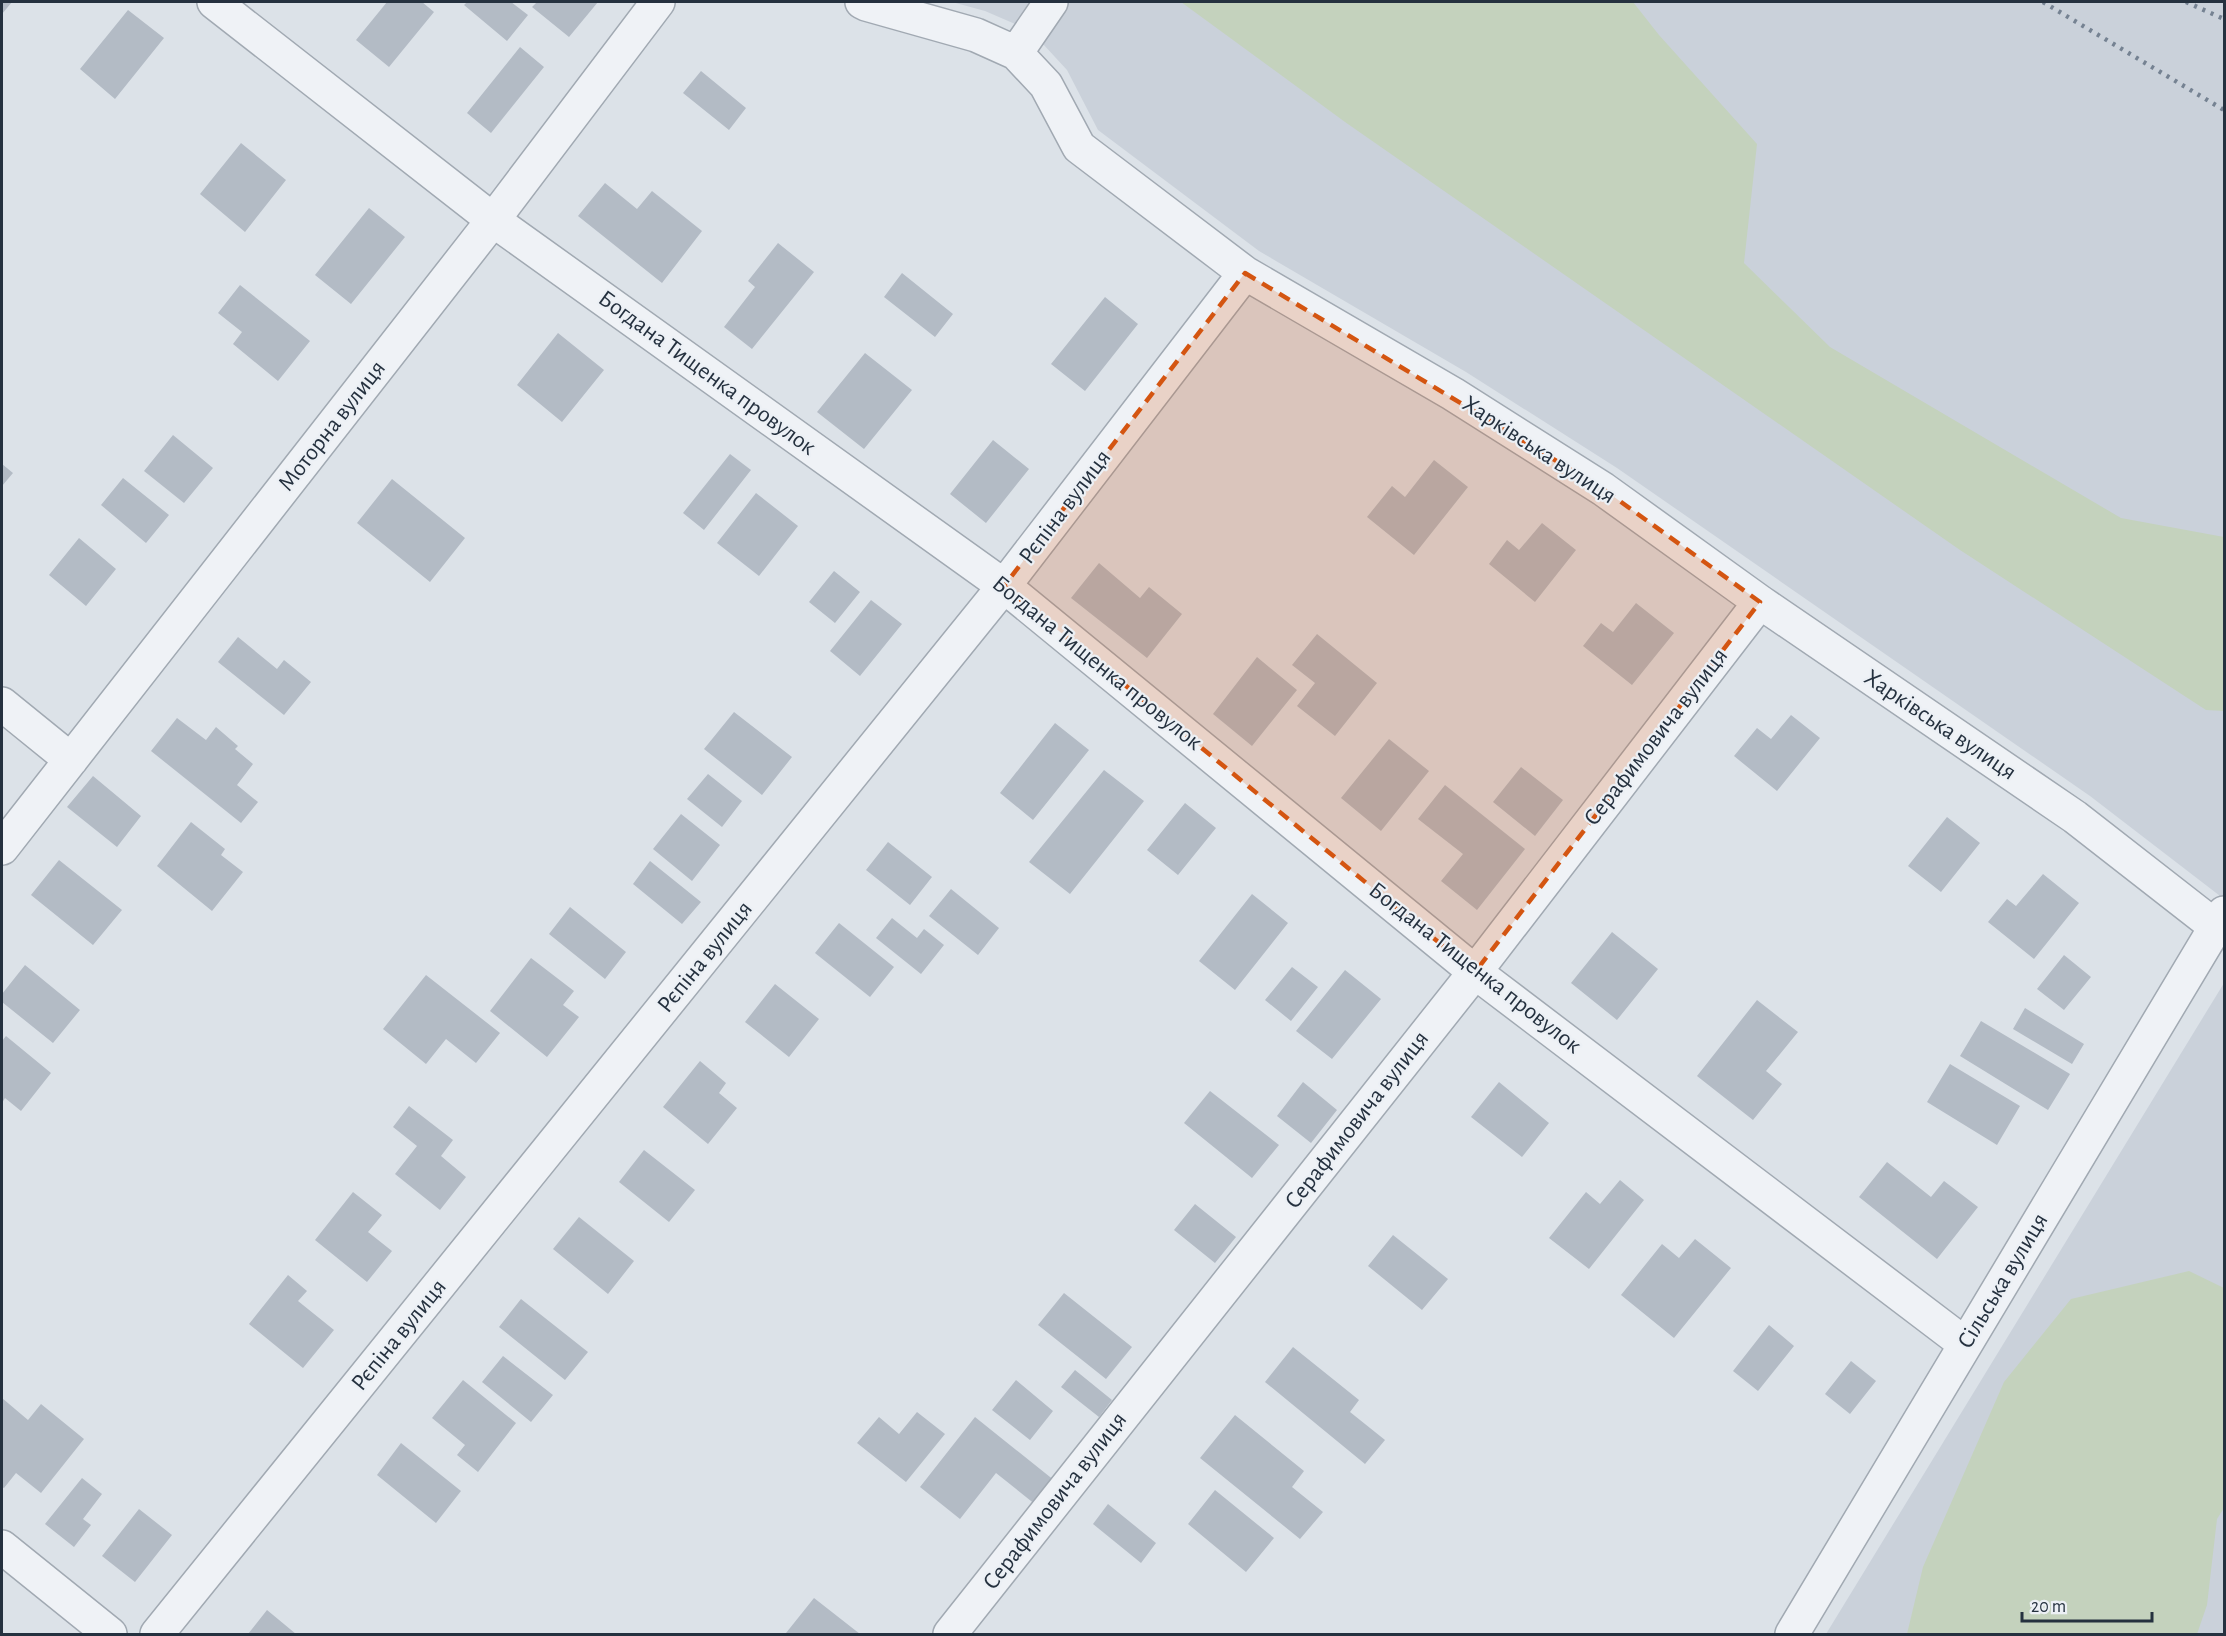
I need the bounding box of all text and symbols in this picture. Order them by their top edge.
street label: Богдана Тищенка провулок [594,286,820,460]
street label: Моторна вулиця [274,356,390,496]
street label: Харківська вулиця [1458,392,1620,508]
street label: Рєпіна вулиця [1015,446,1115,568]
street label: Богдана Тищенка провулок [988,571,1206,755]
street label: Серафимовича вулиця [1579,644,1733,830]
street label: Харківська вулиця [1860,665,2020,785]
street label: Богдана Тищенка провулок [1364,878,1586,1058]
street label: Рєпіна вулиця [653,897,757,1017]
street label: Серафимовича вулиця [1280,1027,1434,1213]
street label: Сільська вулиця [1953,1209,2053,1353]
street label: Рєпіна вулиця [347,1275,451,1395]
street label: Серафимовича вулиця [978,1408,1132,1594]
scale bar [2022,1585,2152,1623]
text: 20 m [2031,1598,2066,1616]

